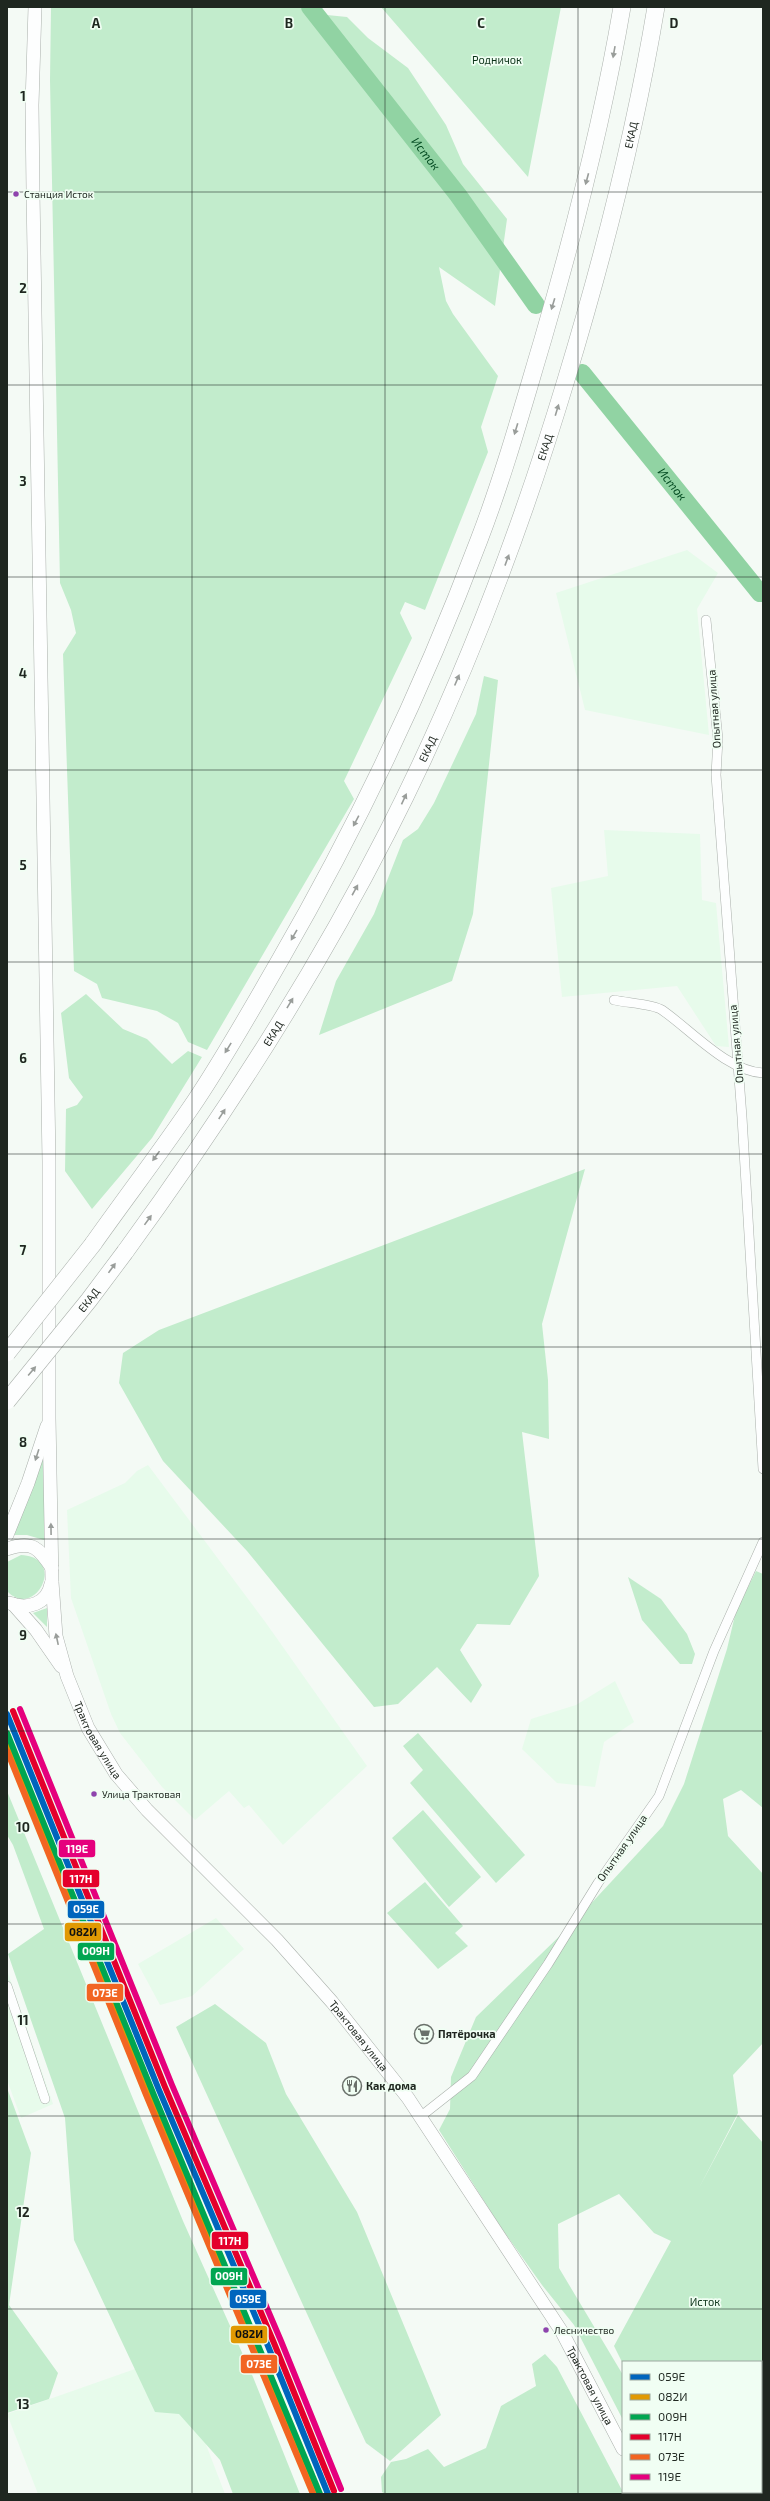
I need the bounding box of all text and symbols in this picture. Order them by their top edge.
text: A [92,15,101,31]
text: B [285,15,293,31]
text: C [477,15,485,31]
text: D [670,15,679,31]
one-way arrow [611,46,617,58]
park label: Родничок [472,53,522,66]
text: 1 [20,88,26,104]
street label: ЕКАД [621,120,640,150]
water label: Исток [409,134,444,173]
one-way arrow [583,172,589,185]
place label: Станция Исток [24,188,94,200]
marker: Станция Исток [11,189,21,199]
text: 2 [19,280,27,296]
one-way arrow [550,298,556,310]
one-way arrow [554,404,560,416]
one-way arrow [513,423,519,435]
street label: ЕКАД [534,432,555,462]
water label: Исток [655,464,690,503]
text: 3 [19,473,27,489]
one-way arrow [504,554,510,566]
text: 4 [19,665,27,681]
street label: Опытная улица [704,669,724,749]
one-way arrow [455,674,461,686]
street label: ЕКАД [416,733,439,764]
one-way arrow [401,793,407,804]
one-way arrow [353,815,359,827]
text: 5 [19,857,27,873]
one-way arrow [352,885,359,896]
one-way arrow [291,930,298,941]
one-way arrow [287,997,294,1009]
street label: Опытная улица [726,1004,746,1084]
street label: ЕКАД [260,1018,286,1048]
one-way arrow [225,1042,232,1054]
text: 6 [19,1050,27,1066]
one-way arrow [218,1108,226,1119]
one-way arrow [152,1150,160,1161]
one-way arrow [143,1215,151,1225]
text: 7 [20,1242,27,1258]
one-way arrow [108,1263,116,1274]
street label: ЕКАД [75,1285,102,1314]
one-way arrow [27,1365,36,1376]
text: 8 [19,1434,27,1450]
one-way arrow [34,1450,40,1462]
one-way arrow [48,1522,54,1535]
text: 9 [19,1627,27,1643]
one-way arrow [54,1632,60,1645]
street label: Трактовая улица [72,1699,124,1781]
place label: Улица Трактовая [102,1788,181,1800]
marker: Улица Трактовая [89,1789,99,1799]
street label: Опытная улица [594,1812,650,1884]
text: 10 [16,1819,30,1835]
line badge: 119Е [58,1839,96,1858]
text: 119Е [66,1842,88,1855]
line badge: 117Н [62,1869,100,1888]
text: 117Н [70,1872,92,1885]
line badge: 059Е [67,1900,105,1919]
text: 059Е [73,1902,99,1915]
line badge: 082И [64,1922,102,1942]
text: 082И [69,1925,97,1938]
line badge: 009Н [77,1942,115,1961]
text: 009Н [82,1944,110,1957]
line badge: 073Е [86,1983,124,2002]
text: 073Е [92,1986,118,1999]
street label: Трактовая улица [327,1997,391,2073]
text: 11 [17,2012,29,2028]
supermarket icon: Пятёрочка [413,2023,435,2045]
place label: Пятёрочка [438,2027,496,2040]
restaurant icon: Как дома [341,2075,363,2097]
place label: Как дома [366,2079,416,2092]
text: 12 [16,2204,30,2220]
line badge: 117Н [211,2231,249,2250]
text: 117Н [219,2234,241,2247]
line badge: 009Н [210,2267,248,2286]
text: 009Н [215,2269,243,2282]
line badge: 059Е [229,2289,267,2309]
text: 059Е [235,2292,261,2305]
park label: Исток [690,2295,720,2308]
place label: Лесничество [554,2324,615,2336]
line badge: 082И [230,2325,268,2344]
marker: Лесничество [541,2325,551,2335]
text: 082И [235,2327,263,2340]
street label: Трактовая улица [565,2344,616,2427]
line badge: 073Е [240,2354,278,2374]
text: 073Е [246,2357,272,2370]
legend [622,2361,762,2493]
text: 059Е [658,2369,686,2383]
text: 082И [658,2389,688,2403]
text: 13 [17,2396,30,2412]
text: 009Н [658,2409,687,2423]
text: 117Н [658,2429,682,2443]
text: 073Е [658,2449,685,2463]
text: 119Е [658,2469,681,2483]

